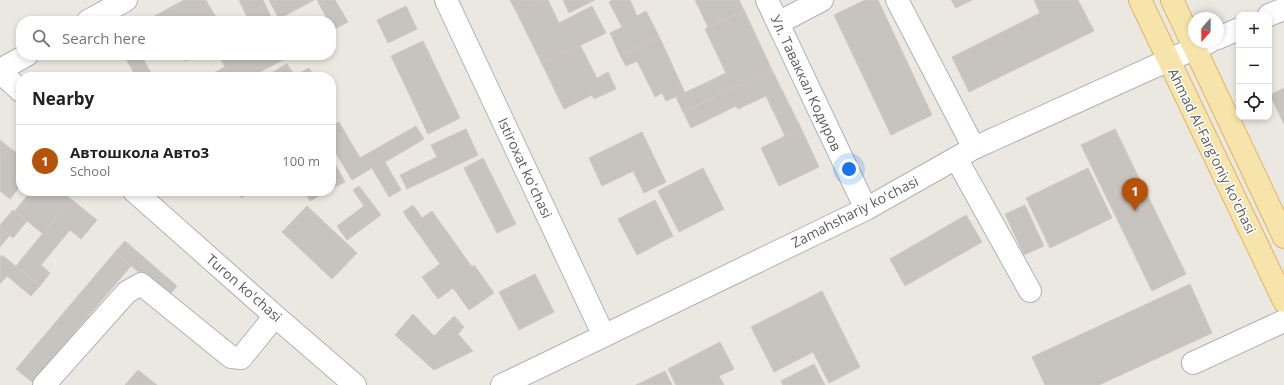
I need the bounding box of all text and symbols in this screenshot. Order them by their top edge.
street label: Ул. Таваккал Кодиров [767,12,846,154]
north arrow [1188,12,1224,48]
map controls [1236,12,1272,120]
button: + [1236,12,1272,48]
search box [16,16,336,60]
icon: search [30,27,52,49]
text: Search here [62,28,146,48]
button: − [1236,48,1272,84]
street label: Ahmad Al-Farg'oniy ko'chasi [1164,65,1261,237]
button: locate [1236,84,1272,120]
text: Nearby [32,87,94,110]
street label: Istiroxat koʻchasi [494,114,557,221]
text: Автошкола Авто3 [70,142,209,162]
text: 1 [41,152,49,170]
text: 100 m [282,152,320,170]
your location [839,159,859,179]
text: School [70,162,110,180]
street label: Zamahshariy ko'chasi [788,171,922,252]
pin: 1 [1122,178,1148,211]
street label: Turon ko'chasi [202,249,286,326]

